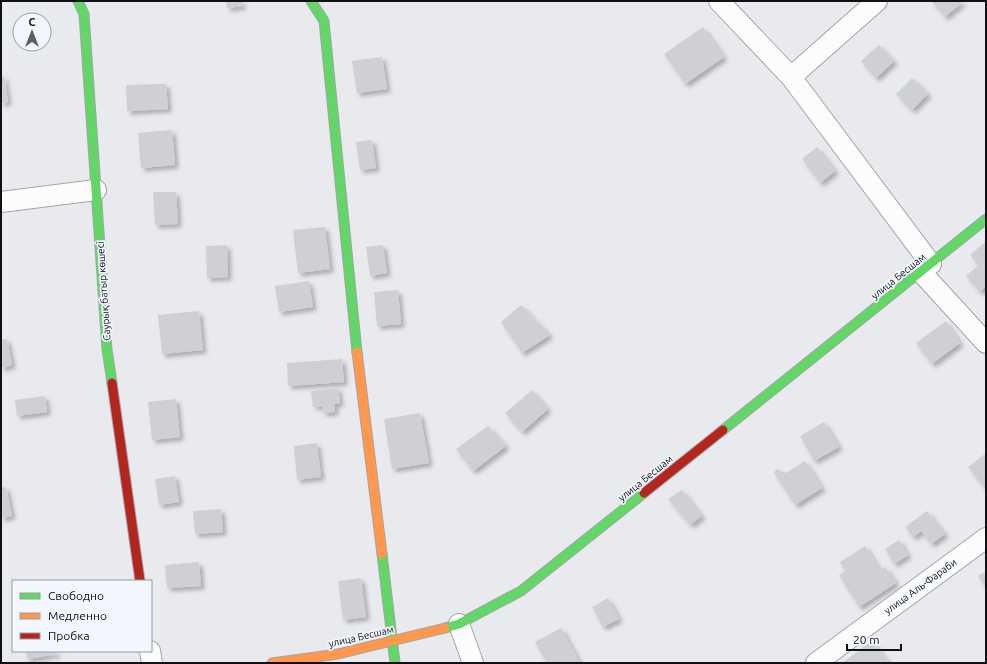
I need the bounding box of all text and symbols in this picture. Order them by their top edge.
north arrow [12,12,52,52]
text: С [28,16,36,28]
street label: Саурық батыр көшесі [95,241,112,341]
street label: улица Бесшам [869,251,928,302]
street label: улица Бесшам [616,453,675,504]
street label: улица Аль-Фараби [882,556,959,616]
legend [12,580,152,652]
text: Свободно [48,589,104,602]
text: Медленно [48,609,107,622]
street label: улица Бесшам [327,624,395,649]
scale bar [847,626,901,652]
text: Пробка [48,629,90,642]
text: 20 m [853,633,880,646]

